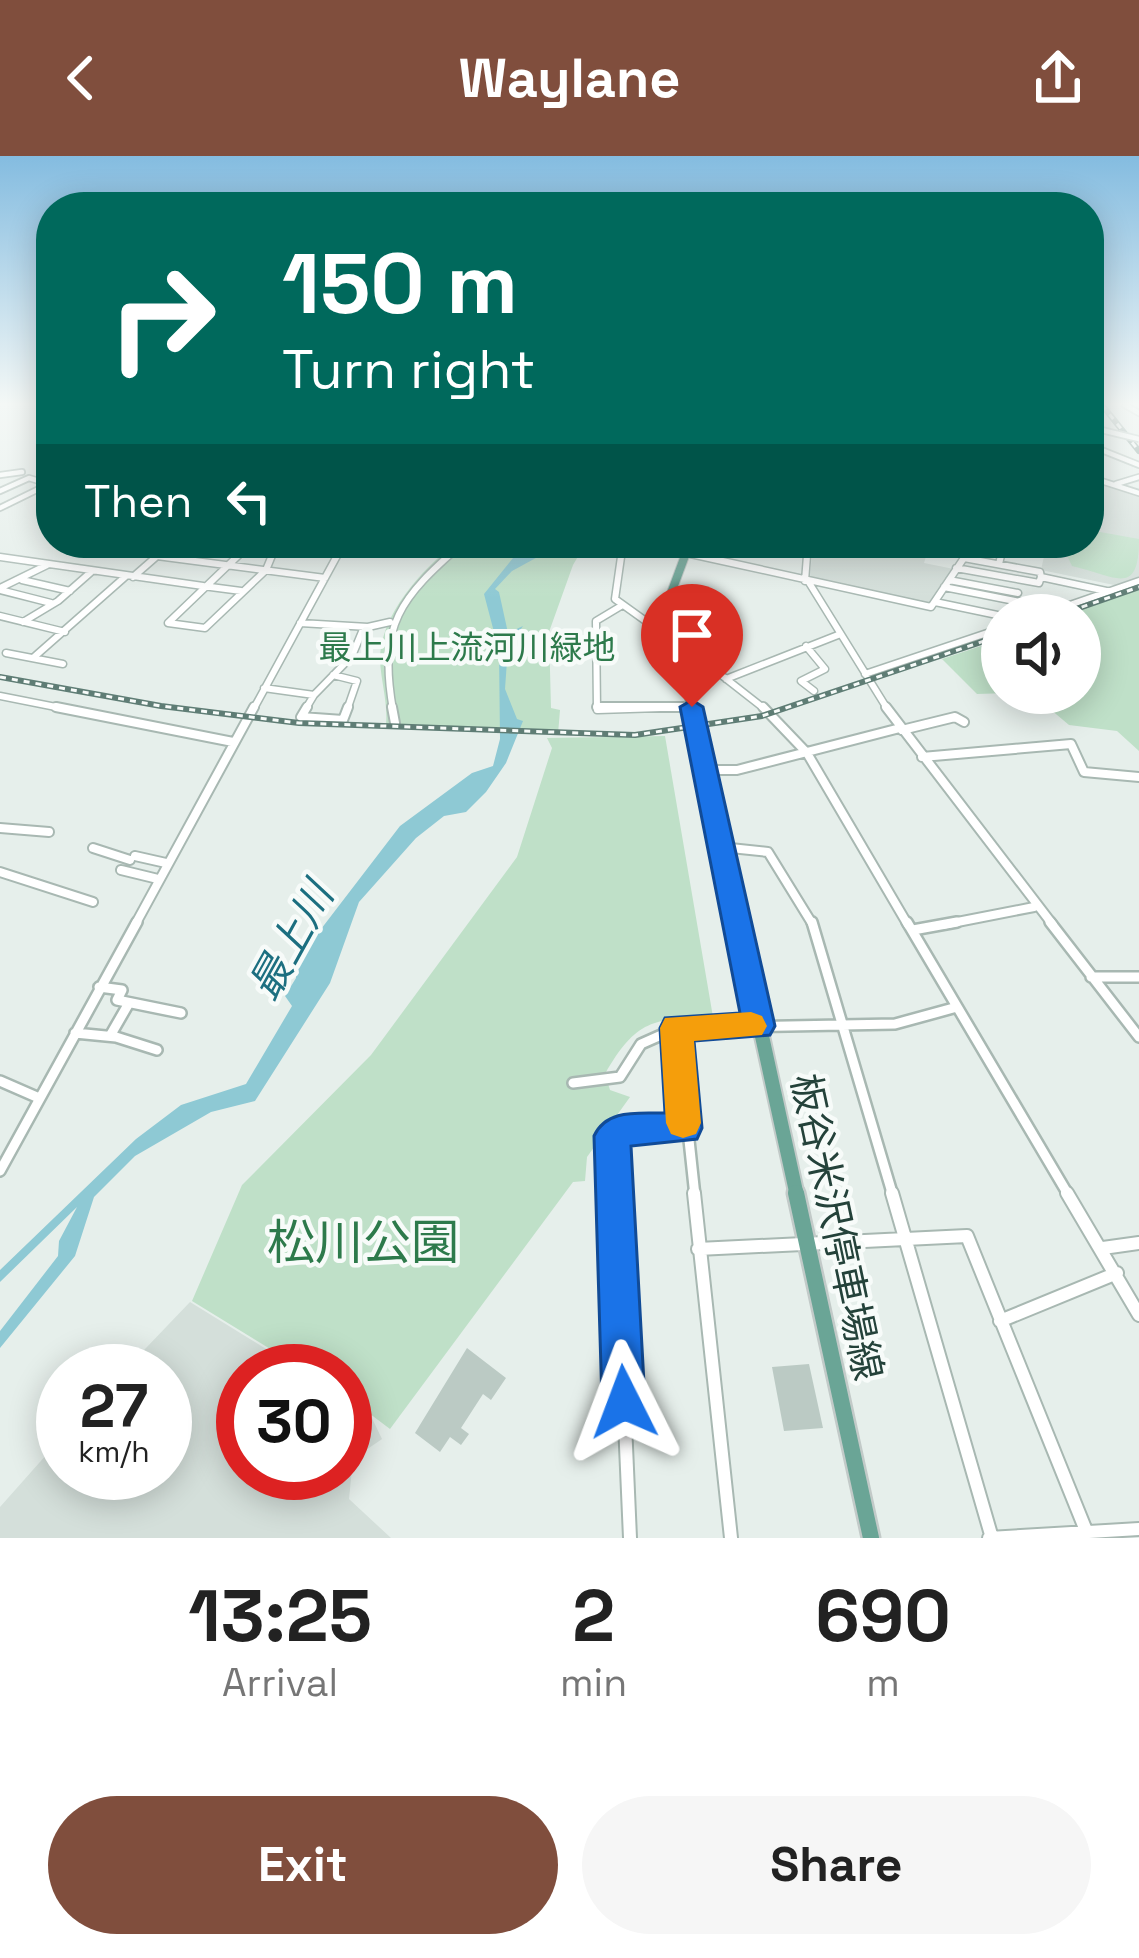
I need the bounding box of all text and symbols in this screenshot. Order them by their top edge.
text: Waylane [459,44,680,113]
icon: back [48,45,114,111]
icon: share [1025,45,1091,111]
text: 150 m [282,230,518,338]
icon: right [84,240,240,396]
text: Turn right [282,335,535,404]
icon: left [216,468,282,534]
text: Then [84,473,192,530]
pin [641,584,743,707]
map controls [981,594,1101,714]
button: sound [981,594,1101,714]
icon: arrive [659,602,725,668]
park label: 最上川上流河川緑地 [319,627,616,669]
water label: 最上川 [237,870,347,1009]
street label: 板谷米沢停車場線 [781,1069,893,1385]
park label: 松川公園 [267,1212,459,1273]
position arrow [561,1339,687,1465]
speed limit sign: 30 [216,1344,372,1500]
text: 27 [80,1368,148,1445]
text: km/h [78,1432,150,1471]
text: 13:25 [188,1570,372,1662]
text: 2 [572,1570,615,1662]
text: 690 [815,1570,951,1662]
text: Arrival [222,1658,338,1707]
text: min [560,1658,627,1707]
text: m [866,1658,900,1707]
button: Exit [48,1796,558,1934]
button: Share [582,1796,1091,1934]

